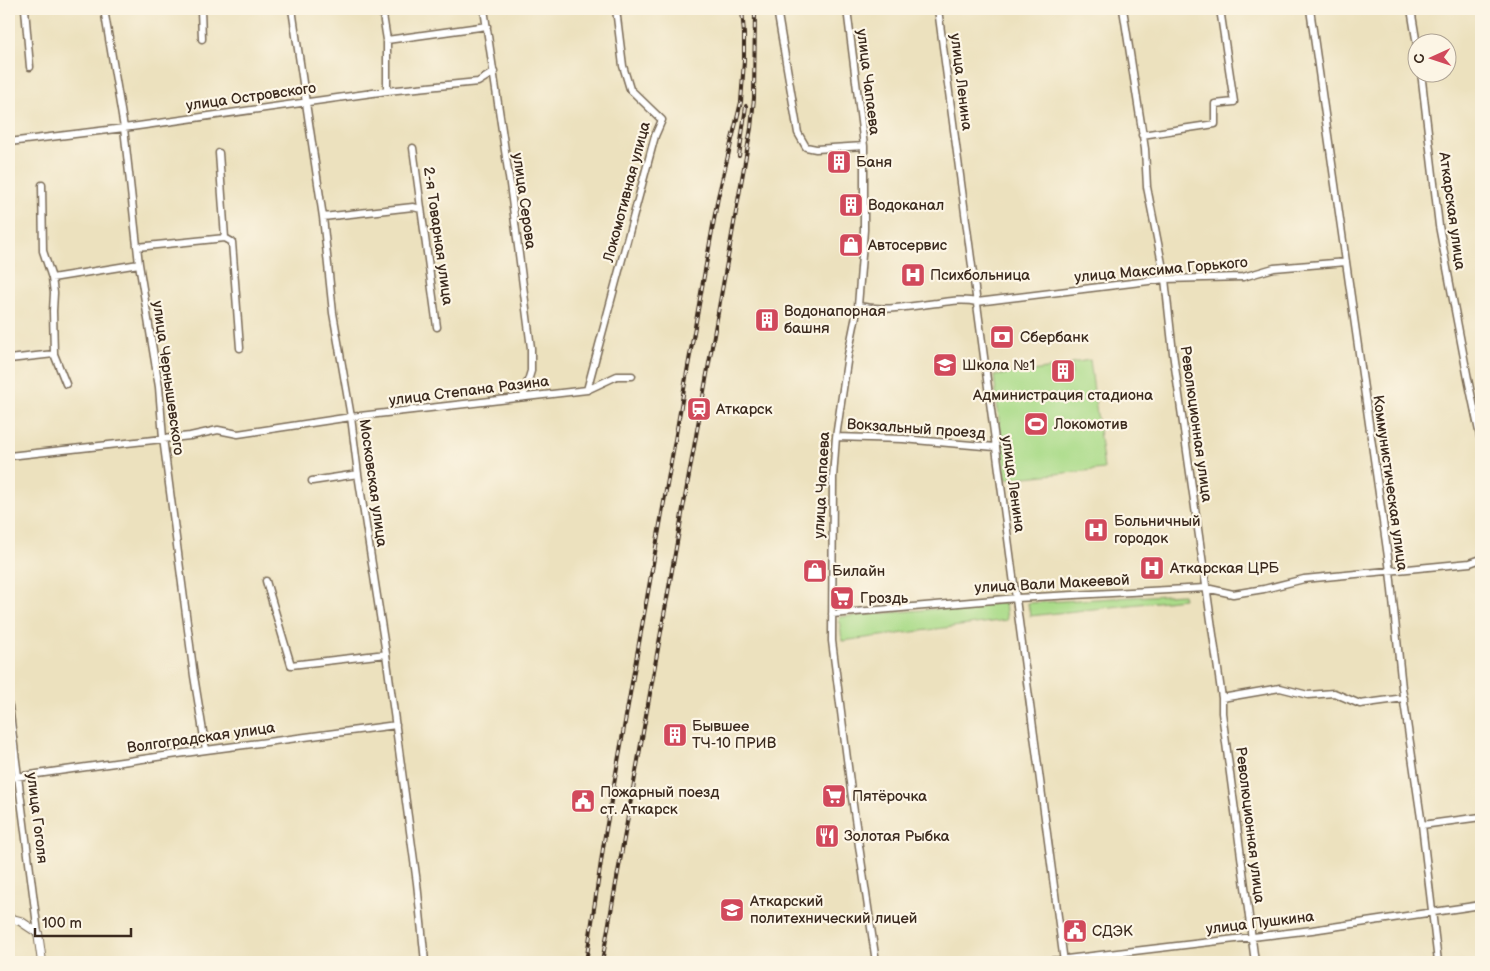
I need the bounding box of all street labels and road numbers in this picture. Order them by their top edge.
street label: улица Чапаева [852,28,884,136]
street label: улица Ленина [946,32,976,132]
street label: улица Островского [185,78,317,116]
street label: Локомотивная улица [599,120,655,265]
street label: Аткарская улица [1434,150,1470,271]
street label: улица Серова [508,152,540,251]
street label: 2-я Товарная улица [419,166,457,307]
street label: улица Максима Горького [1073,253,1249,287]
street label: улица Чернышевского [148,300,188,457]
street label: Революционная улица [1176,345,1216,504]
street label: улица Степана Разина [388,372,550,410]
street label: Коммунистическая улица [1368,394,1412,572]
street label: Вокзальный проезд [846,415,986,443]
street label: Московская улица [355,418,391,548]
street label: улица Чапаева [810,431,834,539]
street label: улица Ленина [997,434,1029,534]
street label: улица Вали Макеевой [974,570,1130,598]
street label: Волгоградская улица [126,718,276,758]
street label: Революционная улица [1231,746,1269,905]
street label: улица Гоголя [22,771,52,865]
street label: улица Пушкина [1205,907,1315,939]

